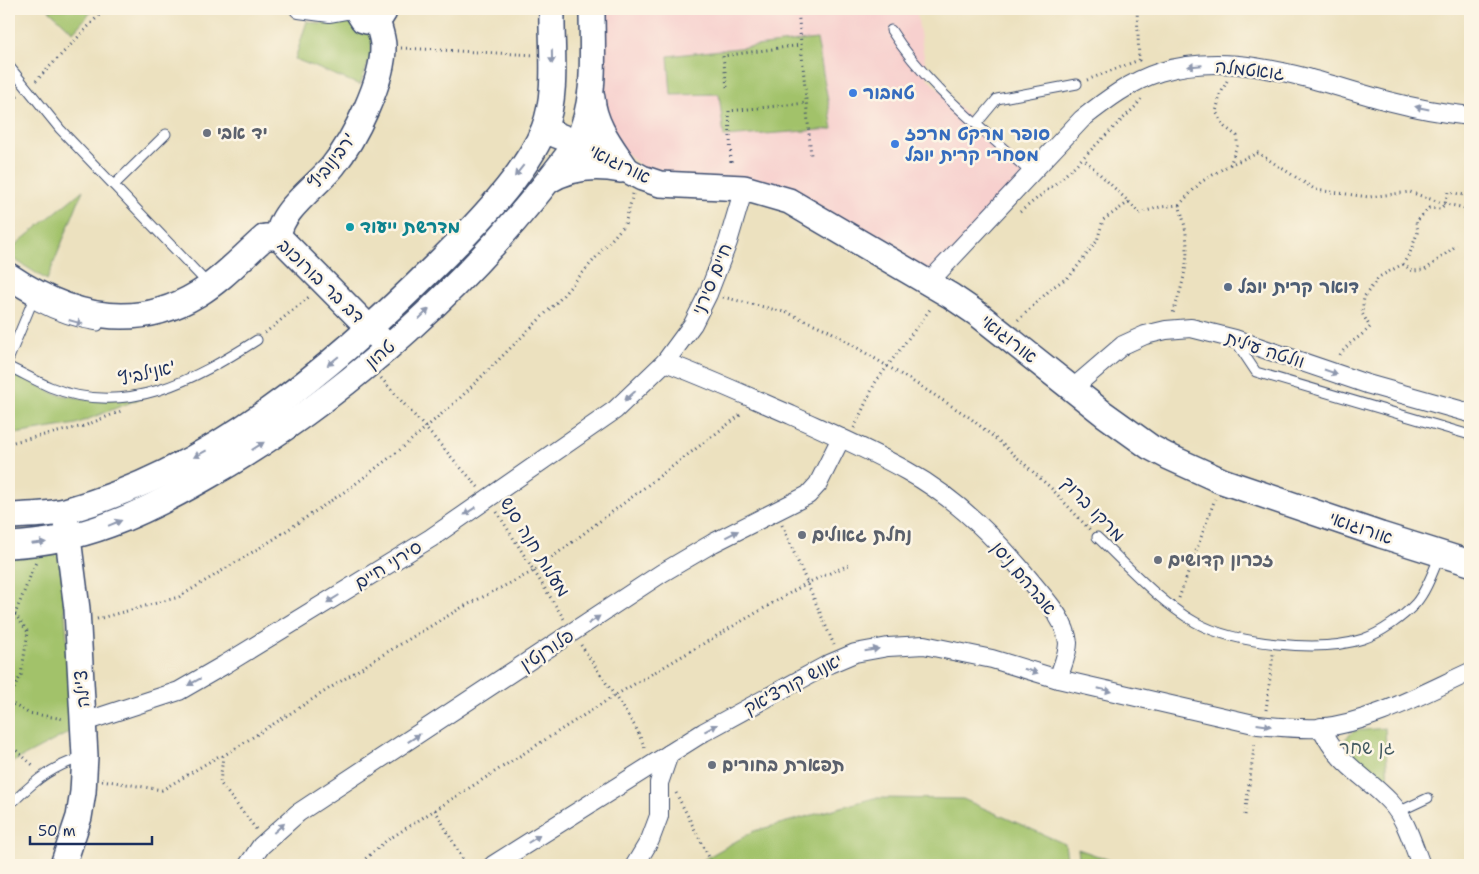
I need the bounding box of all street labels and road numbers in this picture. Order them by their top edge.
street label: גואטמלה [1214,54,1286,86]
street label: רבינוביץ' [303,128,361,194]
street label: אורוגואי [585,139,655,189]
street label: דב בר בורוכוב [272,233,370,329]
street label: חיים סירני [686,240,738,318]
street label: אורוגואי [976,309,1042,369]
street label: וולטה עילית [1221,326,1308,374]
street label: טהון [360,334,400,374]
street label: אנילביץ' [116,355,178,391]
street label: מרקו ברוך [1056,471,1130,547]
street label: מעלות חנה סנש [495,492,575,602]
street label: אורוגואי [1326,506,1396,550]
street label: סירני חיים [350,535,426,595]
street label: אברהם ניסן [986,536,1062,620]
street label: פלורנטין [515,624,579,676]
street label: יאנוש קורצ'אק [740,648,846,720]
street label: צ'ילה [69,669,95,709]

